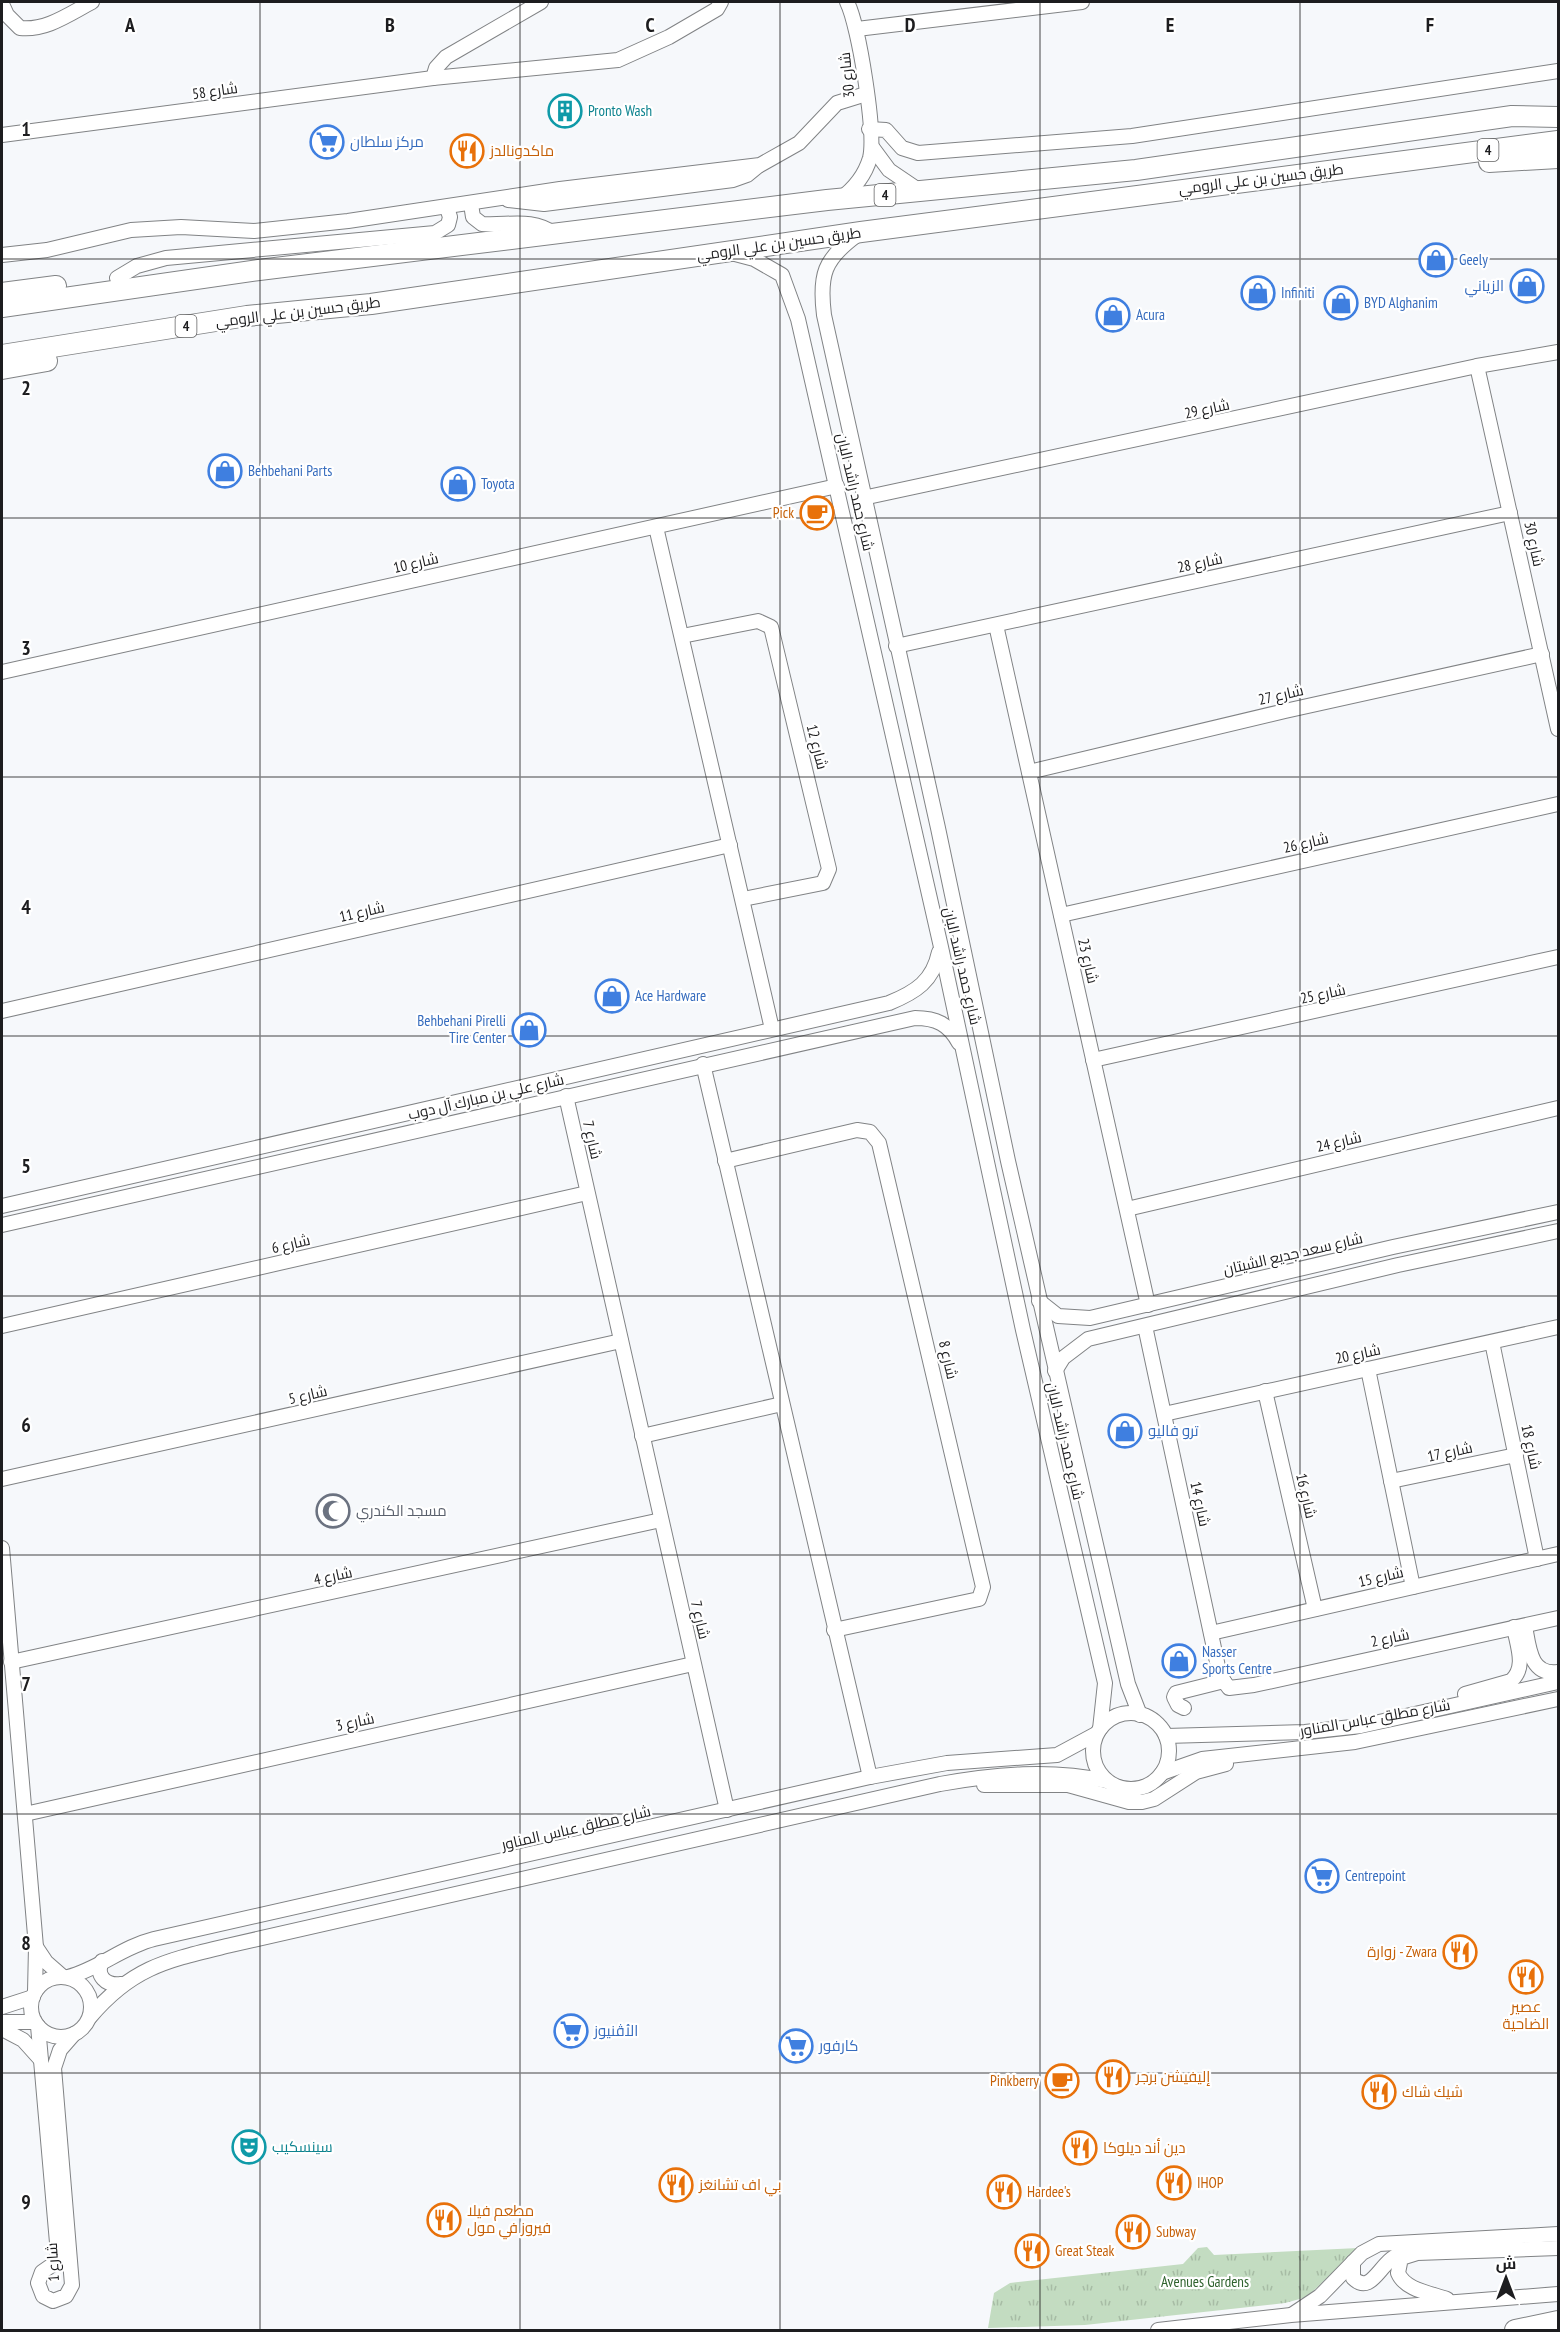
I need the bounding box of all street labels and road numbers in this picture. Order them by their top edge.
street label: شارع 30 [835,51,860,99]
street label: شارع 58 [191,78,239,105]
road number: 4 [1478,139,1498,161]
street label: طريق حسين بن علي الرومي [1177,159,1345,201]
road number: 4 [874,184,896,206]
street label: طريق حسين بن علي الرومي [695,223,863,267]
street label: طريق حسين بن علي الرومي [214,292,382,334]
road number: 4 [176,315,196,337]
street label: شارع 29 [1183,394,1232,425]
street label: شارع حمد راشد البان [831,431,878,553]
street label: شارع 30 [1518,520,1549,569]
street label: شارع 10 [391,548,441,579]
street label: شارع 28 [1176,548,1225,579]
street label: شارع 27 [1256,680,1306,711]
street label: شارع 12 [801,722,832,772]
street label: شارع 26 [1281,828,1331,859]
street label: شارع 11 [337,897,387,928]
street label: شارع حمد راشد البان [938,905,985,1027]
street label: شارع 23 [1072,936,1103,986]
street label: شارع 25 [1299,979,1348,1010]
street label: شارع علي بن مبارك آل دوب [406,1069,566,1127]
street label: شارع 7 [577,1119,606,1161]
street label: شارع 24 [1314,1127,1364,1158]
street label: شارع سعد جديع الشيتان [1221,1228,1365,1281]
street label: شارع 6 [270,1230,312,1259]
street label: شارع 8 [933,1339,962,1381]
street label: شارع 20 [1334,1339,1383,1370]
street label: شارع حمد راشد البان [1041,1380,1088,1502]
street label: شارع 5 [287,1381,329,1410]
street label: شارع 18 [1515,1423,1546,1472]
street label: شارع 17 [1426,1437,1475,1468]
street label: شارع 16 [1290,1471,1321,1521]
street label: شارع 14 [1184,1480,1215,1529]
street label: شارع 4 [312,1562,354,1591]
street label: شارع 15 [1356,1562,1406,1593]
street label: شارع 7 [685,1599,714,1641]
street label: شارع 2 [1369,1624,1411,1653]
street label: شارع مطلق عباس المناور [1297,1695,1452,1742]
street label: شارع 3 [334,1708,376,1737]
street label: شارع مطلق عباس المناور [498,1801,653,1856]
street label: شارع 1 [42,2242,65,2282]

